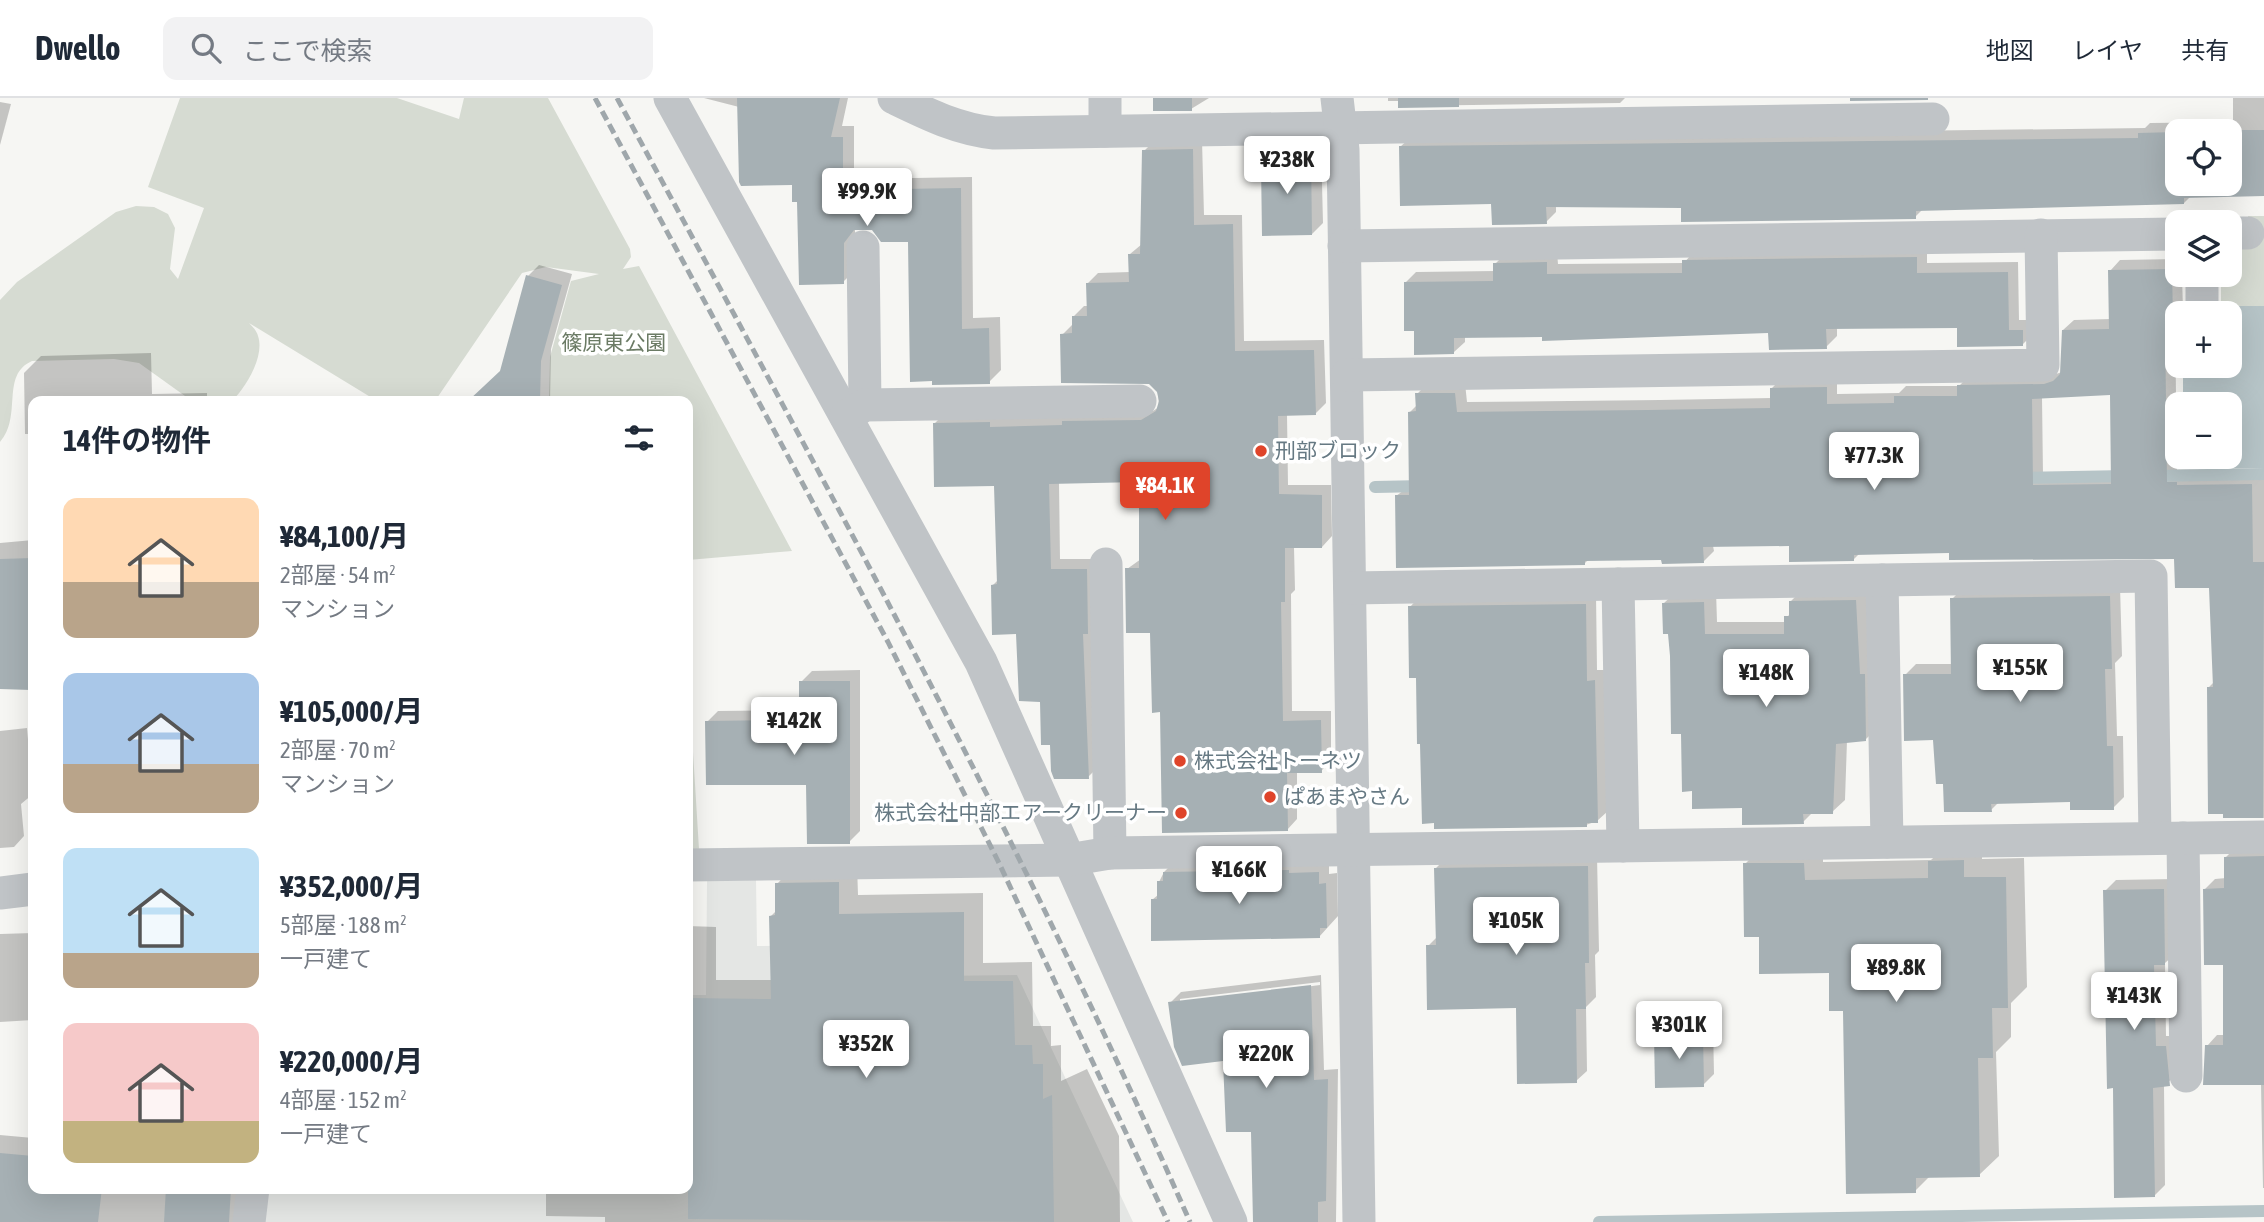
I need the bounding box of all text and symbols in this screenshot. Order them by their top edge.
search box [163,17,653,80]
text: Dwello [35,29,121,67]
icon: search [187,29,225,67]
text: ここで検索 [243,36,373,66]
text: 地図 [1986,37,2034,64]
text: レイヤ [2072,37,2143,64]
text: 共有 [2181,37,2229,64]
map controls [2165,119,2242,469]
button: locate [2165,119,2242,196]
pin: ¥238K [1238,136,1336,196]
text: ¥238K [1260,146,1314,172]
pin: ¥99.9K [810,169,924,228]
text: ¥99.9K [838,178,896,204]
button: layers [2165,210,2242,287]
button: + [2165,301,2242,378]
park label: 篠原東公園 [562,330,667,354]
button: − [2165,392,2242,469]
icon: filters [620,419,658,457]
text: 14件の物件 [63,423,211,457]
pin: ¥77.3K [1817,432,1931,492]
place label: 刑部ブロック [1275,438,1401,462]
text: ¥77.3K [1845,442,1903,468]
marker: 刑部ブロック [1253,443,1269,459]
pin: ¥84.1K [1108,462,1222,522]
text: ¥84.1K [1136,472,1194,498]
text: ¥84,100/月 [280,519,409,553]
icon: home [119,526,203,610]
text: 2部屋 · 54 m² [280,562,396,588]
text: マンション [280,596,395,622]
pin: ¥155K [1971,644,2069,704]
pin: ¥148K [1717,650,1815,709]
text: ¥155K [1993,654,2047,680]
text: ¥148K [1739,659,1793,685]
text: ¥105,000/月 [280,694,423,728]
pin: ¥142K [745,698,843,757]
icon: home [119,701,203,785]
text: ¥142K [767,707,821,733]
text: 2部屋 · 70 m² [280,737,396,763]
place label: 株式会社トーネツ [1194,748,1362,772]
marker: 株式会社トーネツ [1172,753,1188,769]
text: マンション [280,771,395,797]
place label: ぱあまやさん [1284,784,1410,808]
marker: ぱあまやさん [1262,789,1278,805]
place label: 株式会社中部エアークリーナー [874,800,1167,824]
marker: 株式会社中部エアークリーナー [1173,805,1189,821]
pin: ¥166K [1190,846,1288,906]
text: ¥166K [1212,856,1266,882]
text: ¥352,000/月 [280,869,423,903]
icon: home [119,876,203,960]
pin: ¥105K [1467,898,1565,957]
text: ¥105K [1489,907,1543,933]
text: 5部屋 · 188 m² [280,912,407,938]
pin: ¥89.8K [1839,944,1953,1004]
text: 一戸建て [280,946,372,972]
text: ¥89.8K [1867,954,1925,980]
pin: ¥143K [2085,972,2183,1032]
text: ¥143K [2107,982,2161,1008]
pin: ¥301K [1630,1002,1728,1061]
text: ¥301K [1652,1011,1706,1037]
pin: ¥352K [817,1020,915,1080]
text: ¥352K [839,1030,893,1056]
pin: ¥220K [1217,1030,1315,1090]
text: ¥220K [1239,1040,1293,1066]
text: ¥220,000/月 [280,1044,423,1078]
icon: home [119,1051,203,1135]
text: 4部屋 · 152 m² [280,1087,407,1113]
text: 一戸建て [280,1121,372,1147]

